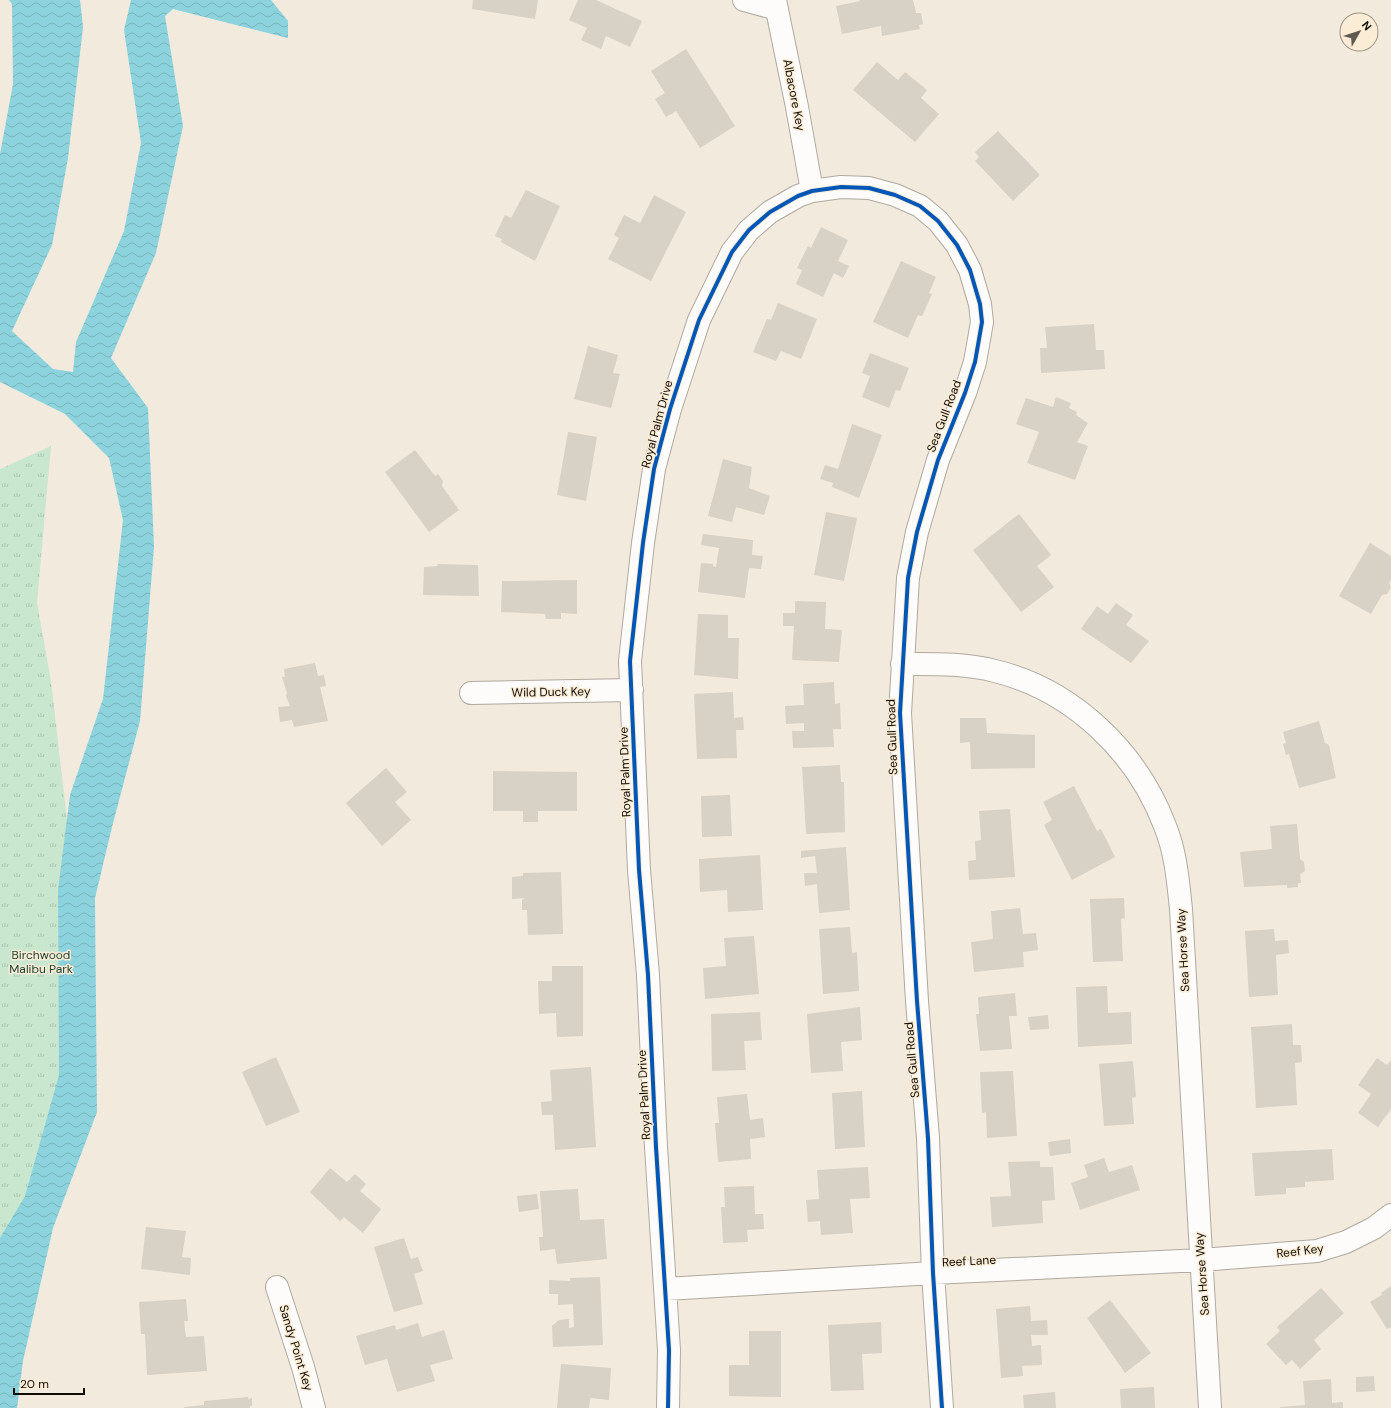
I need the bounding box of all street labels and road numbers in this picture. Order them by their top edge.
street label: Albacore Key [779,58,809,133]
street label: Royal Palm Drive [638,378,676,470]
street label: Sea Gull Road [923,378,965,454]
street label: Wild Duck Key [511,683,591,701]
street label: Sea Gull Road [883,699,901,775]
street label: Royal Palm Drive [615,726,635,817]
street label: Sea Horse Way [1173,908,1193,992]
street label: Sea Gull Road [901,1021,923,1099]
street label: Royal Palm Drive [634,1049,654,1141]
street label: Sea Horse Way [1191,1232,1213,1316]
street label: Reef Key [1275,1240,1325,1262]
street label: Reef Lane [942,1252,997,1270]
street label: Sandy Point Key [275,1303,317,1393]

